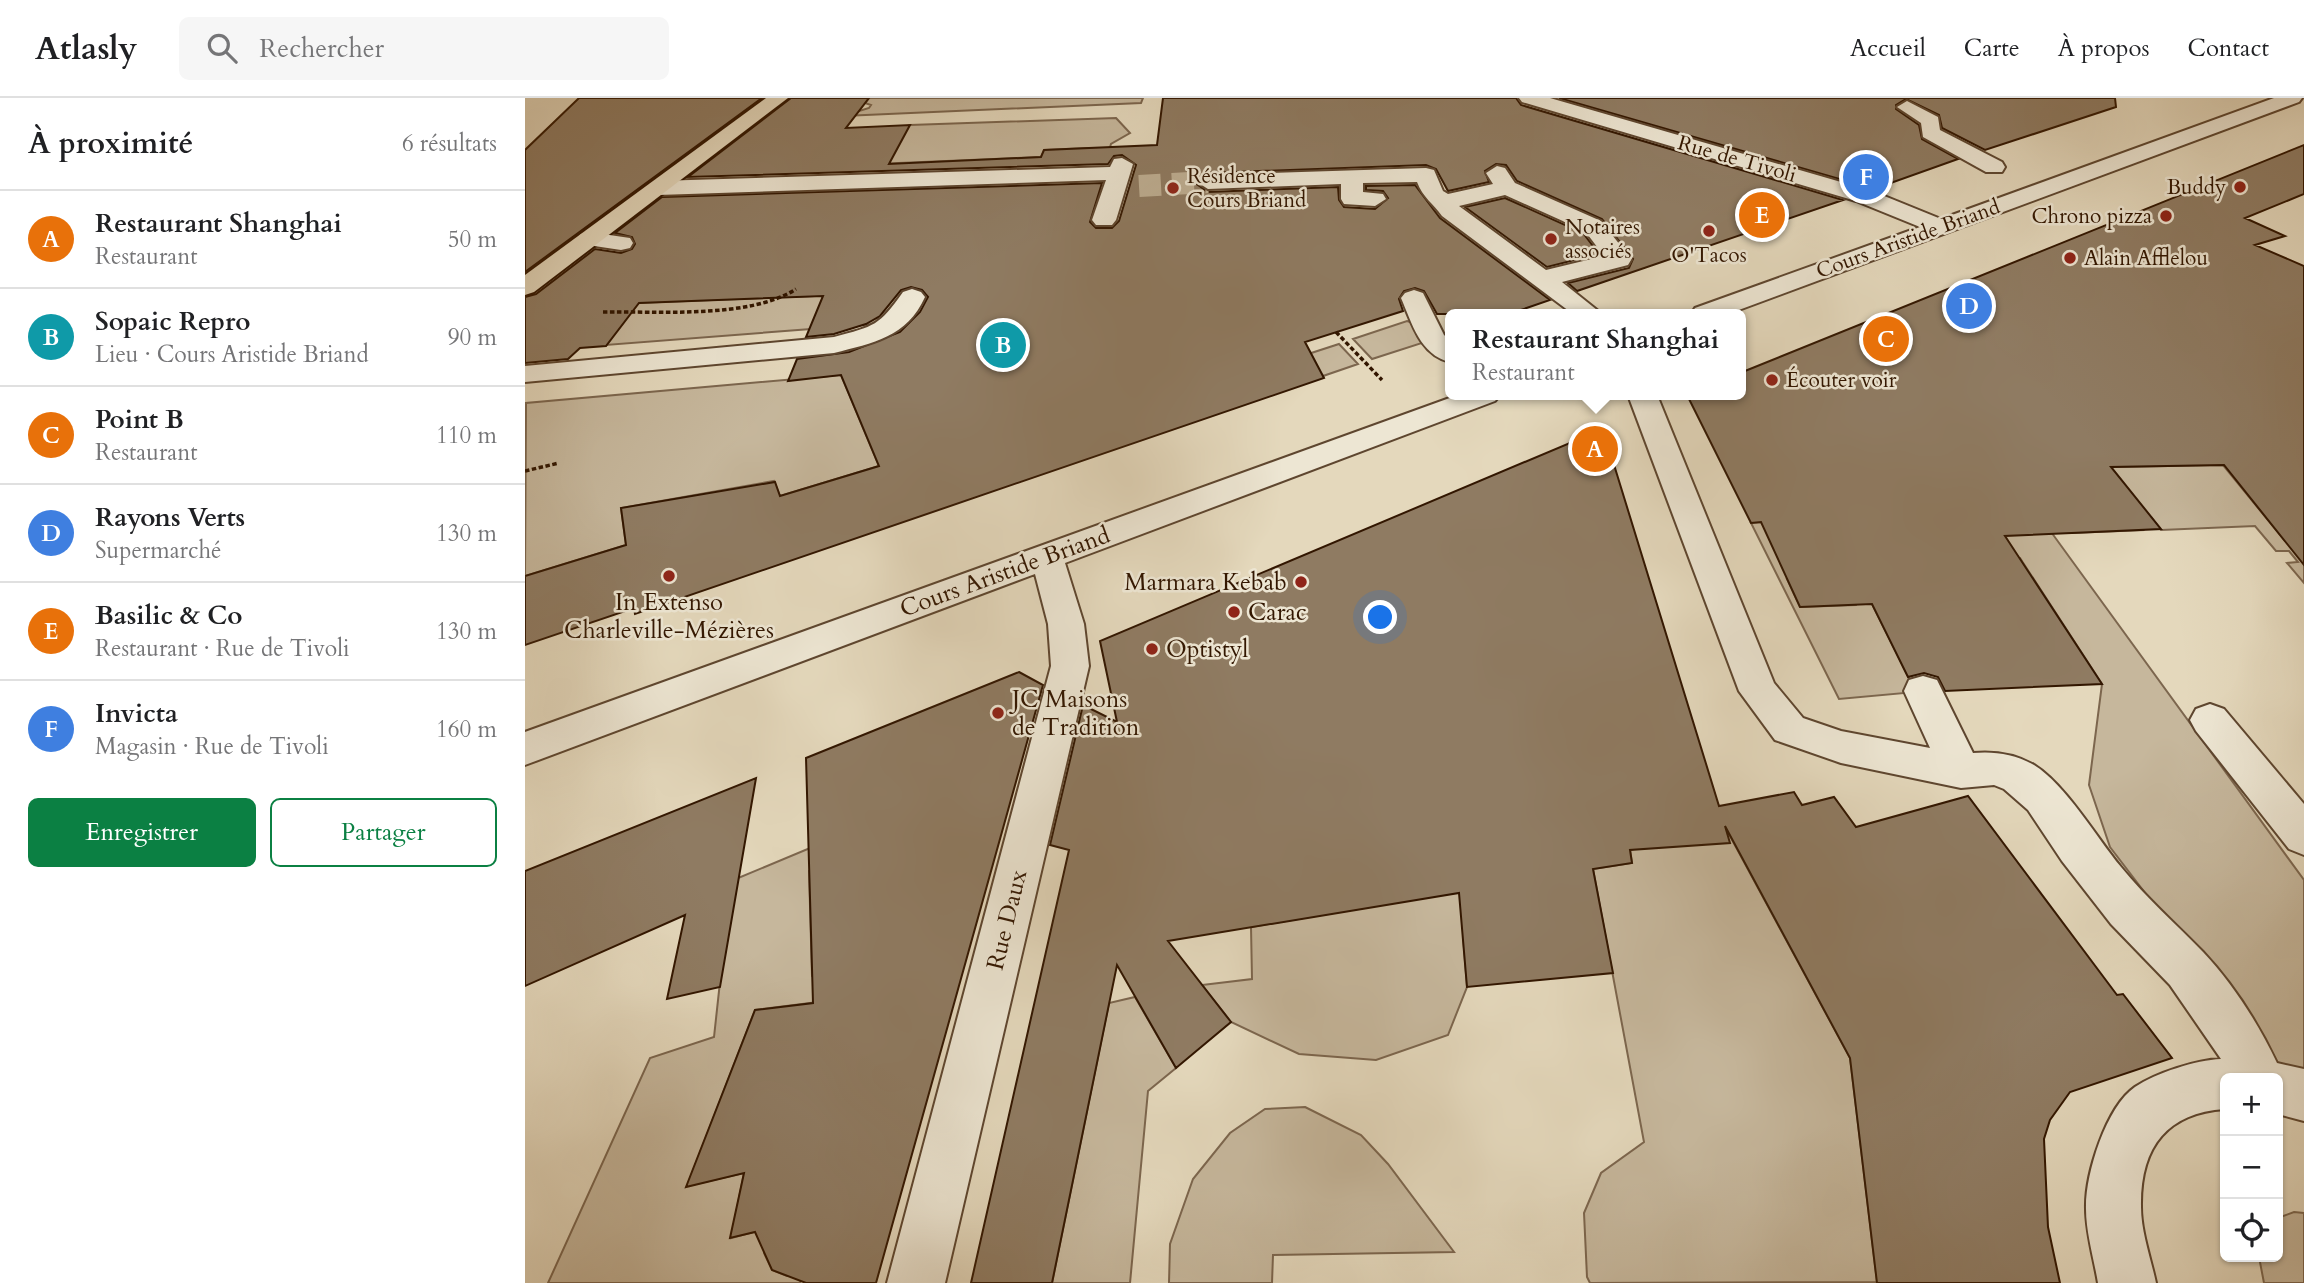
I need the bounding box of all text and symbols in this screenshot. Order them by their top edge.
search box [179,17,669,80]
text: Atlasly [35,26,137,71]
icon: search [203,29,241,67]
text: Rechercher [259,31,384,66]
text: Accueil [1850,32,1926,65]
text: Carte [1964,32,2020,65]
text: À propos [2058,32,2150,65]
text: Contact [2188,32,2269,65]
text: À proximité [28,123,193,164]
text: 6 résultats [402,128,497,159]
street label: Rue de Tivoli [1674,128,1800,190]
pin: F [1843,151,1889,203]
place label: Résidence Cours Briand [1187,162,1306,215]
place label: Buddy [2167,173,2226,202]
marker: Buddy [2232,179,2248,195]
marker: Résidence Cours Briand [1165,180,1181,196]
pin: E [1739,189,1785,241]
street label: Cours Aristide Briand [1812,192,2004,286]
place label: Chrono pizza [2032,202,2152,231]
text: Restaurant Shanghai [95,206,342,241]
marker: Chrono pizza [2158,208,2174,224]
place label: Notaires associés [1565,213,1640,266]
marker: O'Tacos [1701,223,1717,239]
text: A [42,224,60,255]
text: 50 m [448,224,497,255]
marker: Notaires associés [1543,231,1559,247]
text: Restaurant [95,241,198,272]
place label: O'Tacos [1671,241,1747,270]
place label: Alain Afflelou [2084,244,2208,273]
marker: Alain Afflelou [2062,250,2078,266]
pin: D [1946,280,1992,332]
text: Sopaic Repro [95,304,250,339]
popup [1445,309,1746,400]
pin: C [1863,313,1909,365]
pin: B [980,319,1026,371]
text: B [43,322,59,353]
text: 90 m [448,322,497,353]
text: Restaurant Shanghai [1472,322,1719,357]
text: Lieu · Cours Aristide Briand [95,339,369,370]
text: Restaurant [1472,357,1575,388]
place label: Écouter voir [1786,366,1897,395]
marker: Écouter voir [1764,372,1780,388]
text: Point B [95,402,184,437]
text: C [42,420,60,451]
text: 110 m [436,420,497,451]
pin: A [1572,423,1618,475]
text: Restaurant [95,437,198,468]
text: Rayons Verts [95,500,245,535]
text: D [41,518,61,549]
text: 130 m [436,518,497,549]
street label: Cours Aristide Briand [895,519,1115,625]
text: Supermarché [95,535,222,566]
place label: Marmara Kebab [1124,566,1287,599]
marker: In Extenso Charleville-Mézières [661,568,677,584]
marker: Marmara Kebab [1293,574,1309,590]
place label: In Extenso Charleville-Mézières [564,586,774,647]
place label: Carac [1248,596,1307,629]
text: Basilic & Co [95,598,243,633]
your location [1363,600,1397,634]
marker: Carac [1226,604,1242,620]
text: E [44,616,58,647]
text: 130 m [436,616,497,647]
text: Restaurant · Rue de Tivoli [95,633,350,664]
place label: Optistyl [1166,633,1248,666]
marker: Optistyl [1144,641,1160,657]
place label: JC Maisons de Tradition [1009,683,1140,744]
text: Invicta [95,696,178,731]
marker: JC Maisons de Tradition [990,705,1006,721]
text: F [44,714,58,745]
text: 160 m [436,714,497,745]
text: Magasin · Rue de Tivoli [95,731,329,762]
button: Enregistrer [28,798,256,867]
button: Partager [270,798,497,867]
street label: Rue Daux [979,866,1035,974]
map controls [2220,1073,2283,1262]
button: + [2220,1073,2283,1136]
button: − [2220,1136,2283,1199]
button: locate [2220,1199,2283,1262]

